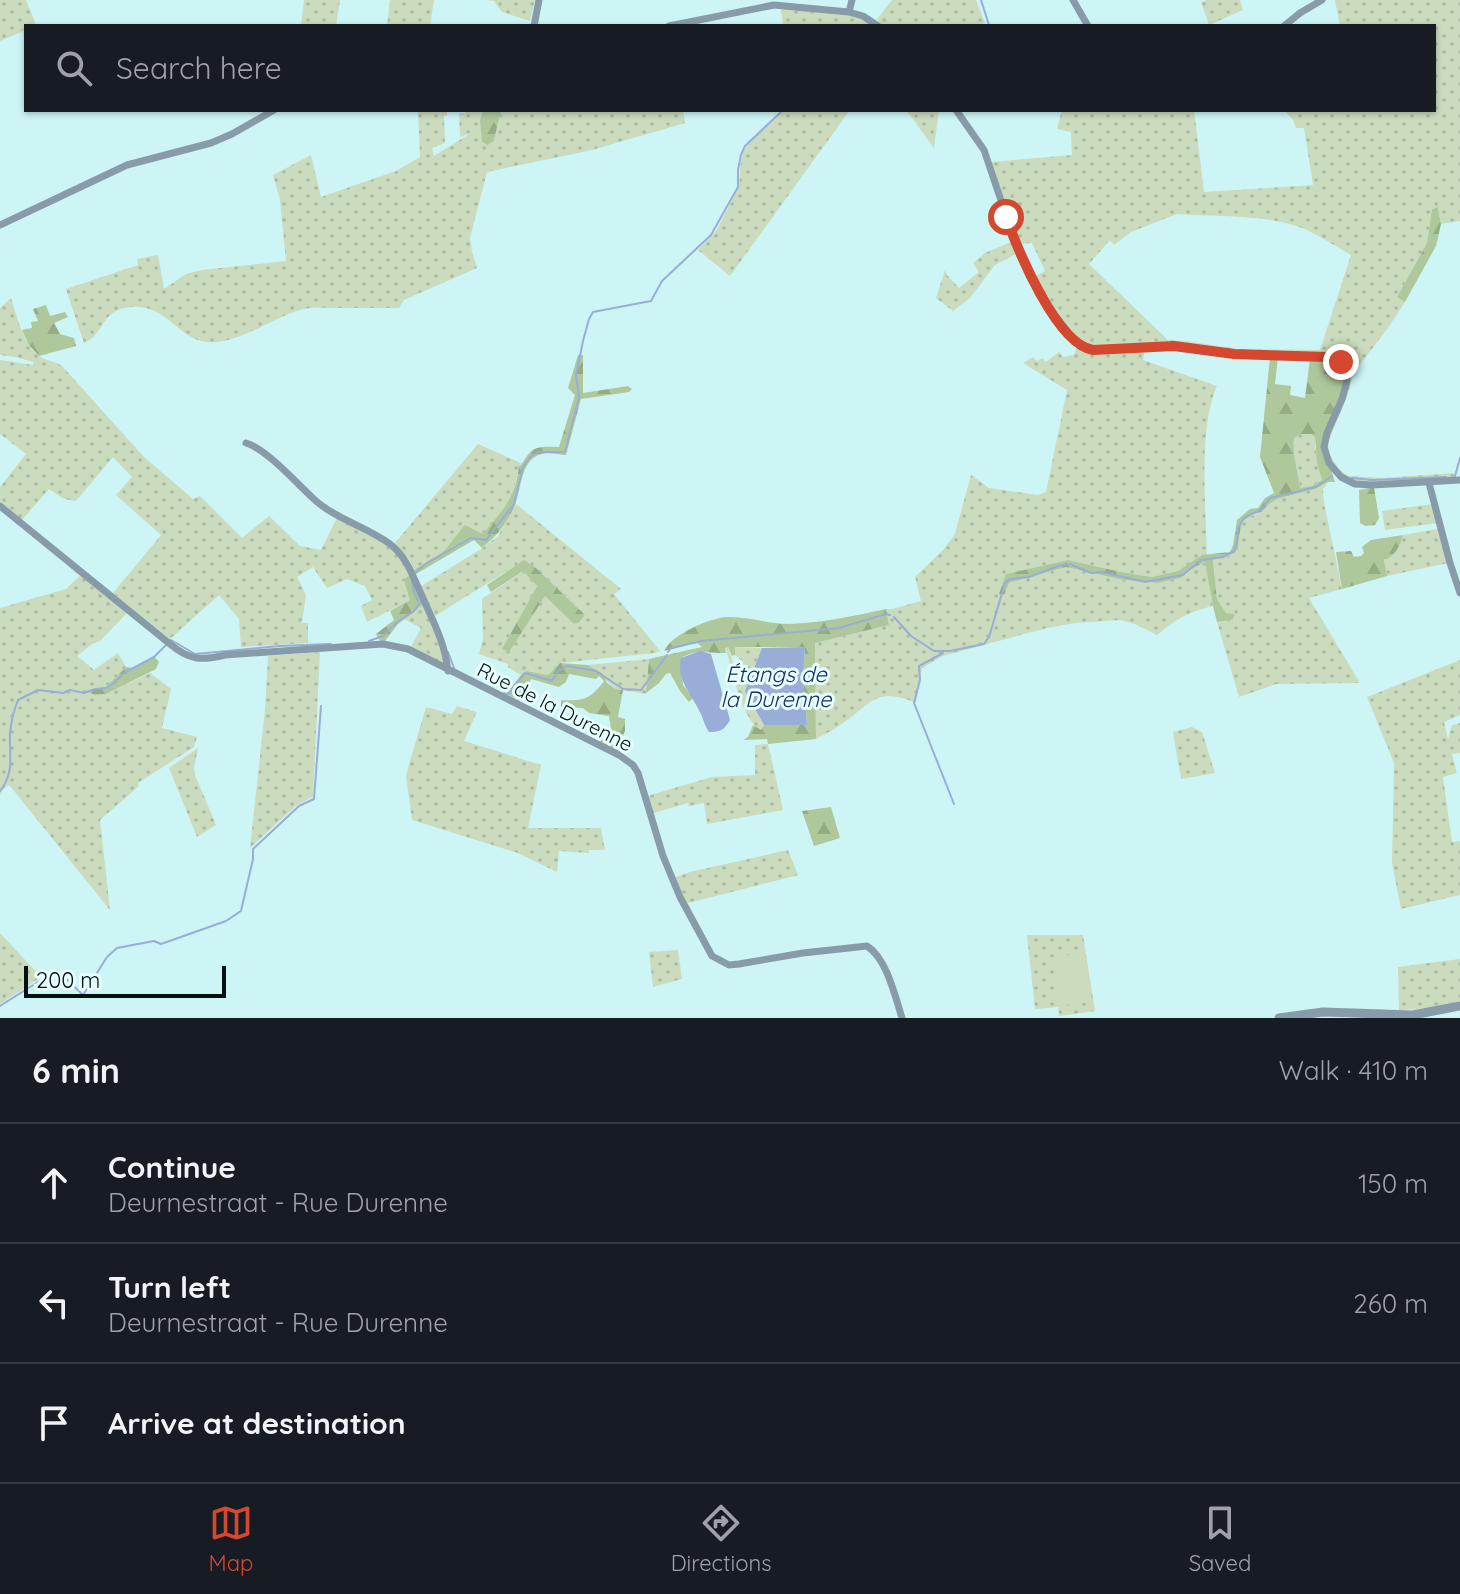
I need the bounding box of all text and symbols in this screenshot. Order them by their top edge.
search box [24,24,1436,112]
icon: search [52,46,96,90]
text: Search here [116,49,282,87]
route start [988,199,1024,235]
route end [1323,344,1359,380]
street label: Rue de la Durenne [473,657,637,757]
water label: Étangs de la Durenne [720,660,833,713]
scale bar [24,962,226,998]
text: 200 m [36,966,100,994]
text: 6 min [32,1049,120,1092]
text: Walk · 410 m [1279,1054,1428,1087]
text: Continue [108,1148,236,1186]
icon: ahead [32,1161,76,1205]
text: 150 m [1358,1167,1428,1200]
text: Deurnestraat - Rue Durenne [108,1186,448,1219]
text: Turn left [108,1268,231,1306]
icon: left [32,1281,76,1325]
text: 260 m [1353,1287,1428,1320]
text: Deurnestraat - Rue Durenne [108,1306,448,1339]
icon: arrive [32,1401,76,1445]
text: Arrive at destination [108,1404,406,1442]
tab: Map [209,1501,253,1577]
tab: Directions [671,1501,771,1577]
tab: Saved [1189,1501,1251,1577]

